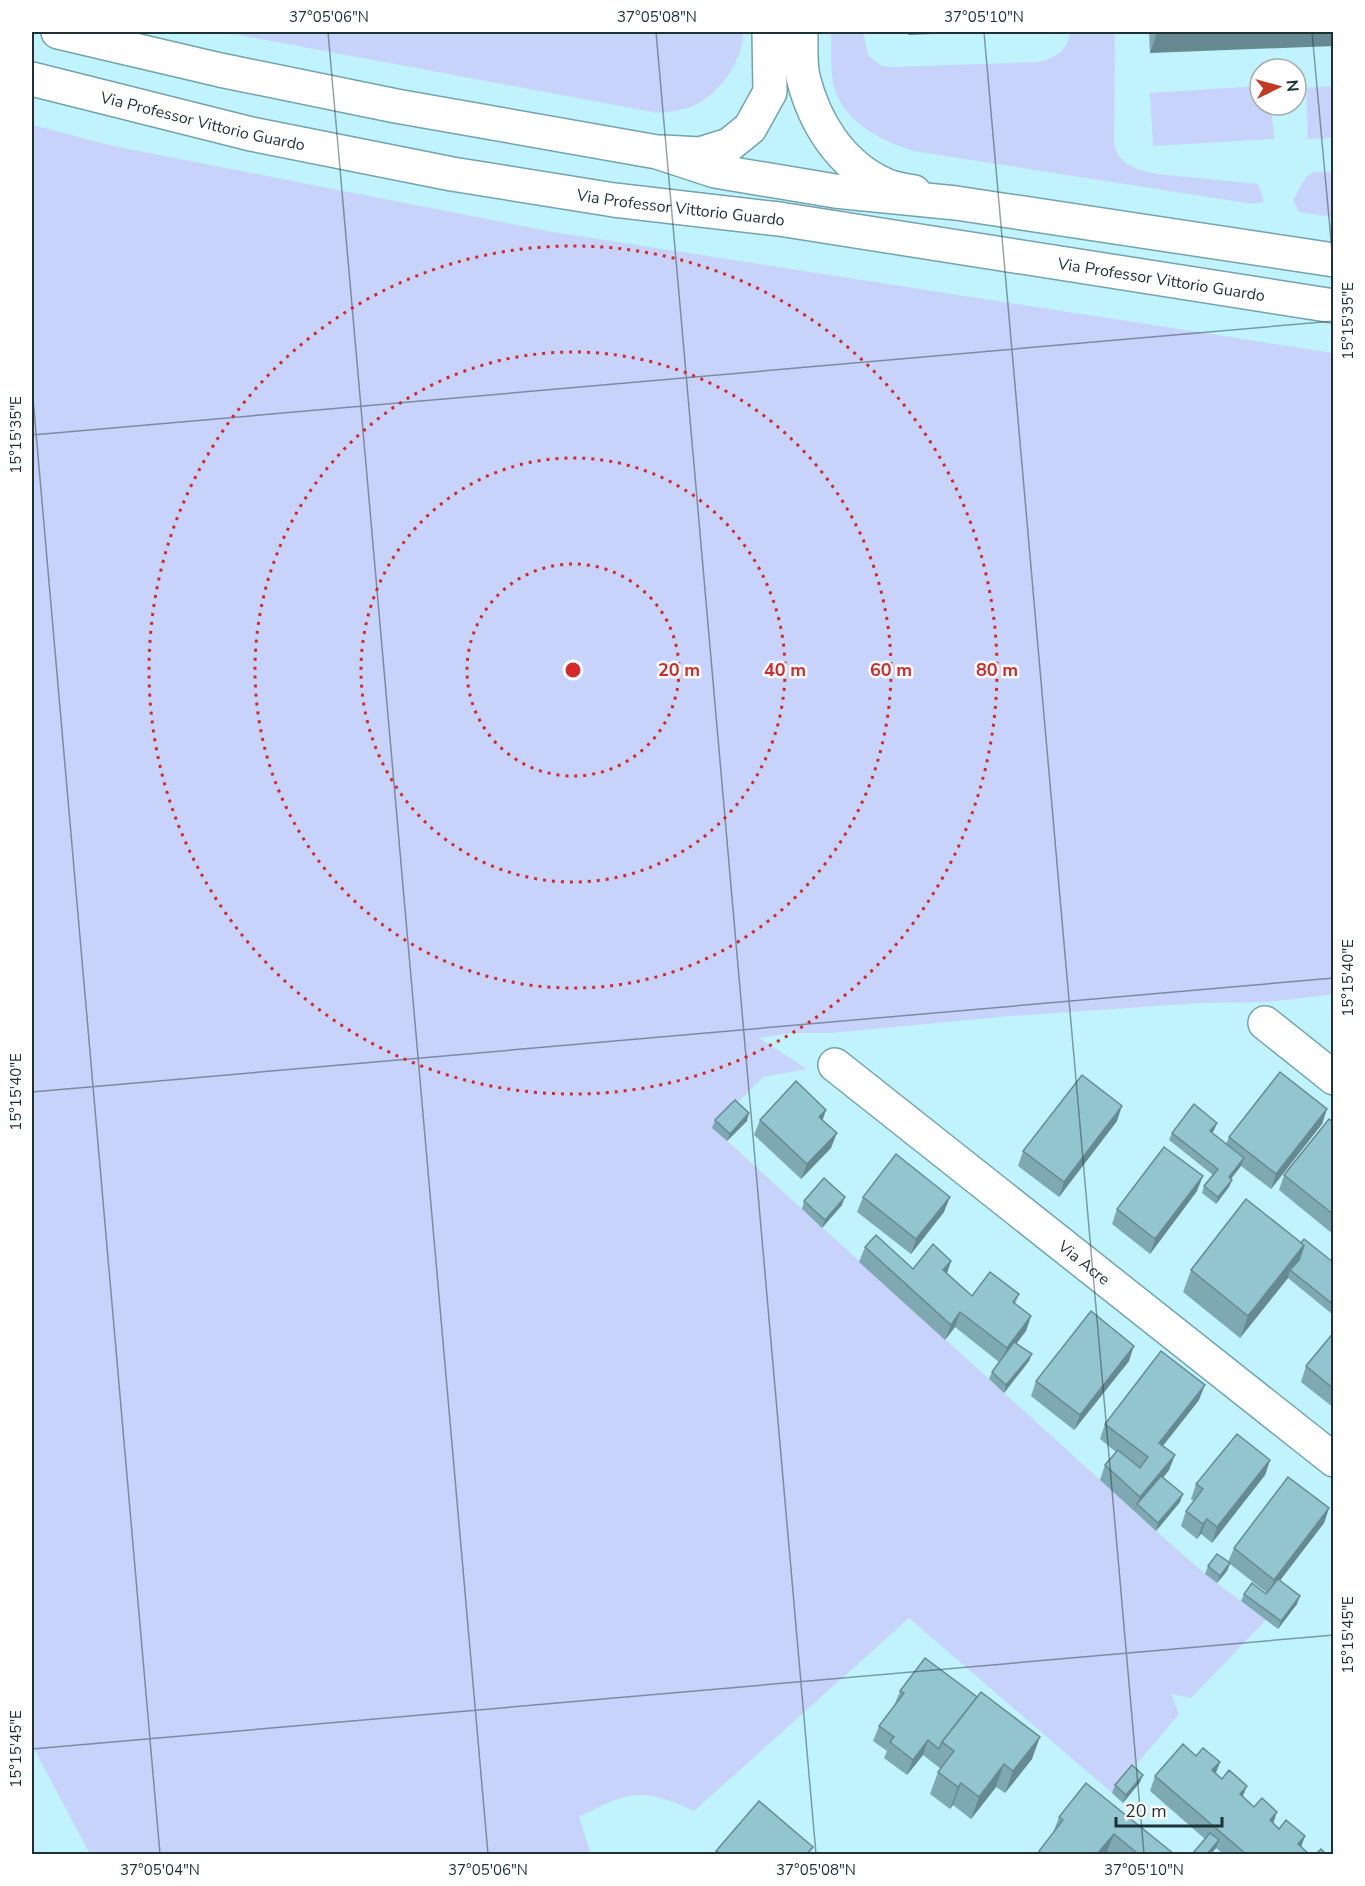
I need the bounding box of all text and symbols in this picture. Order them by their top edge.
text: 37°05'06"N [289,7,369,27]
text: 37°05'08"N [617,7,697,27]
text: 37°05'10"N [944,7,1024,27]
north arrow [1248,57,1308,117]
text: N [1280,79,1303,93]
street label: Via Professor Vittorio Guardo [97,86,307,157]
street label: Via Professor Vittorio Guardo [574,184,786,232]
street label: Via Professor Vittorio Guardo [1055,253,1267,307]
text: 15°15'35"E [1338,282,1358,360]
text: 15°15'35"E [6,396,26,474]
text: 20 m [658,658,700,682]
text: 40 m [764,658,806,682]
text: 60 m [870,658,912,682]
text: 80 m [976,658,1018,682]
centre of rings [563,660,583,680]
text: 15°15'40"E [1338,939,1358,1017]
text: 15°15'40"E [6,1053,26,1131]
street label: Via Acre [1052,1235,1114,1291]
text: 15°15'45"E [1338,1596,1358,1674]
text: 15°15'45"E [6,1710,26,1788]
scale bar [1116,1790,1222,1828]
text: 20 m [1125,1799,1167,1823]
text: 37°05'04"N [120,1860,200,1880]
text: 37°05'06"N [448,1860,528,1880]
text: 37°05'08"N [776,1860,856,1880]
text: 37°05'10"N [1104,1860,1184,1880]

